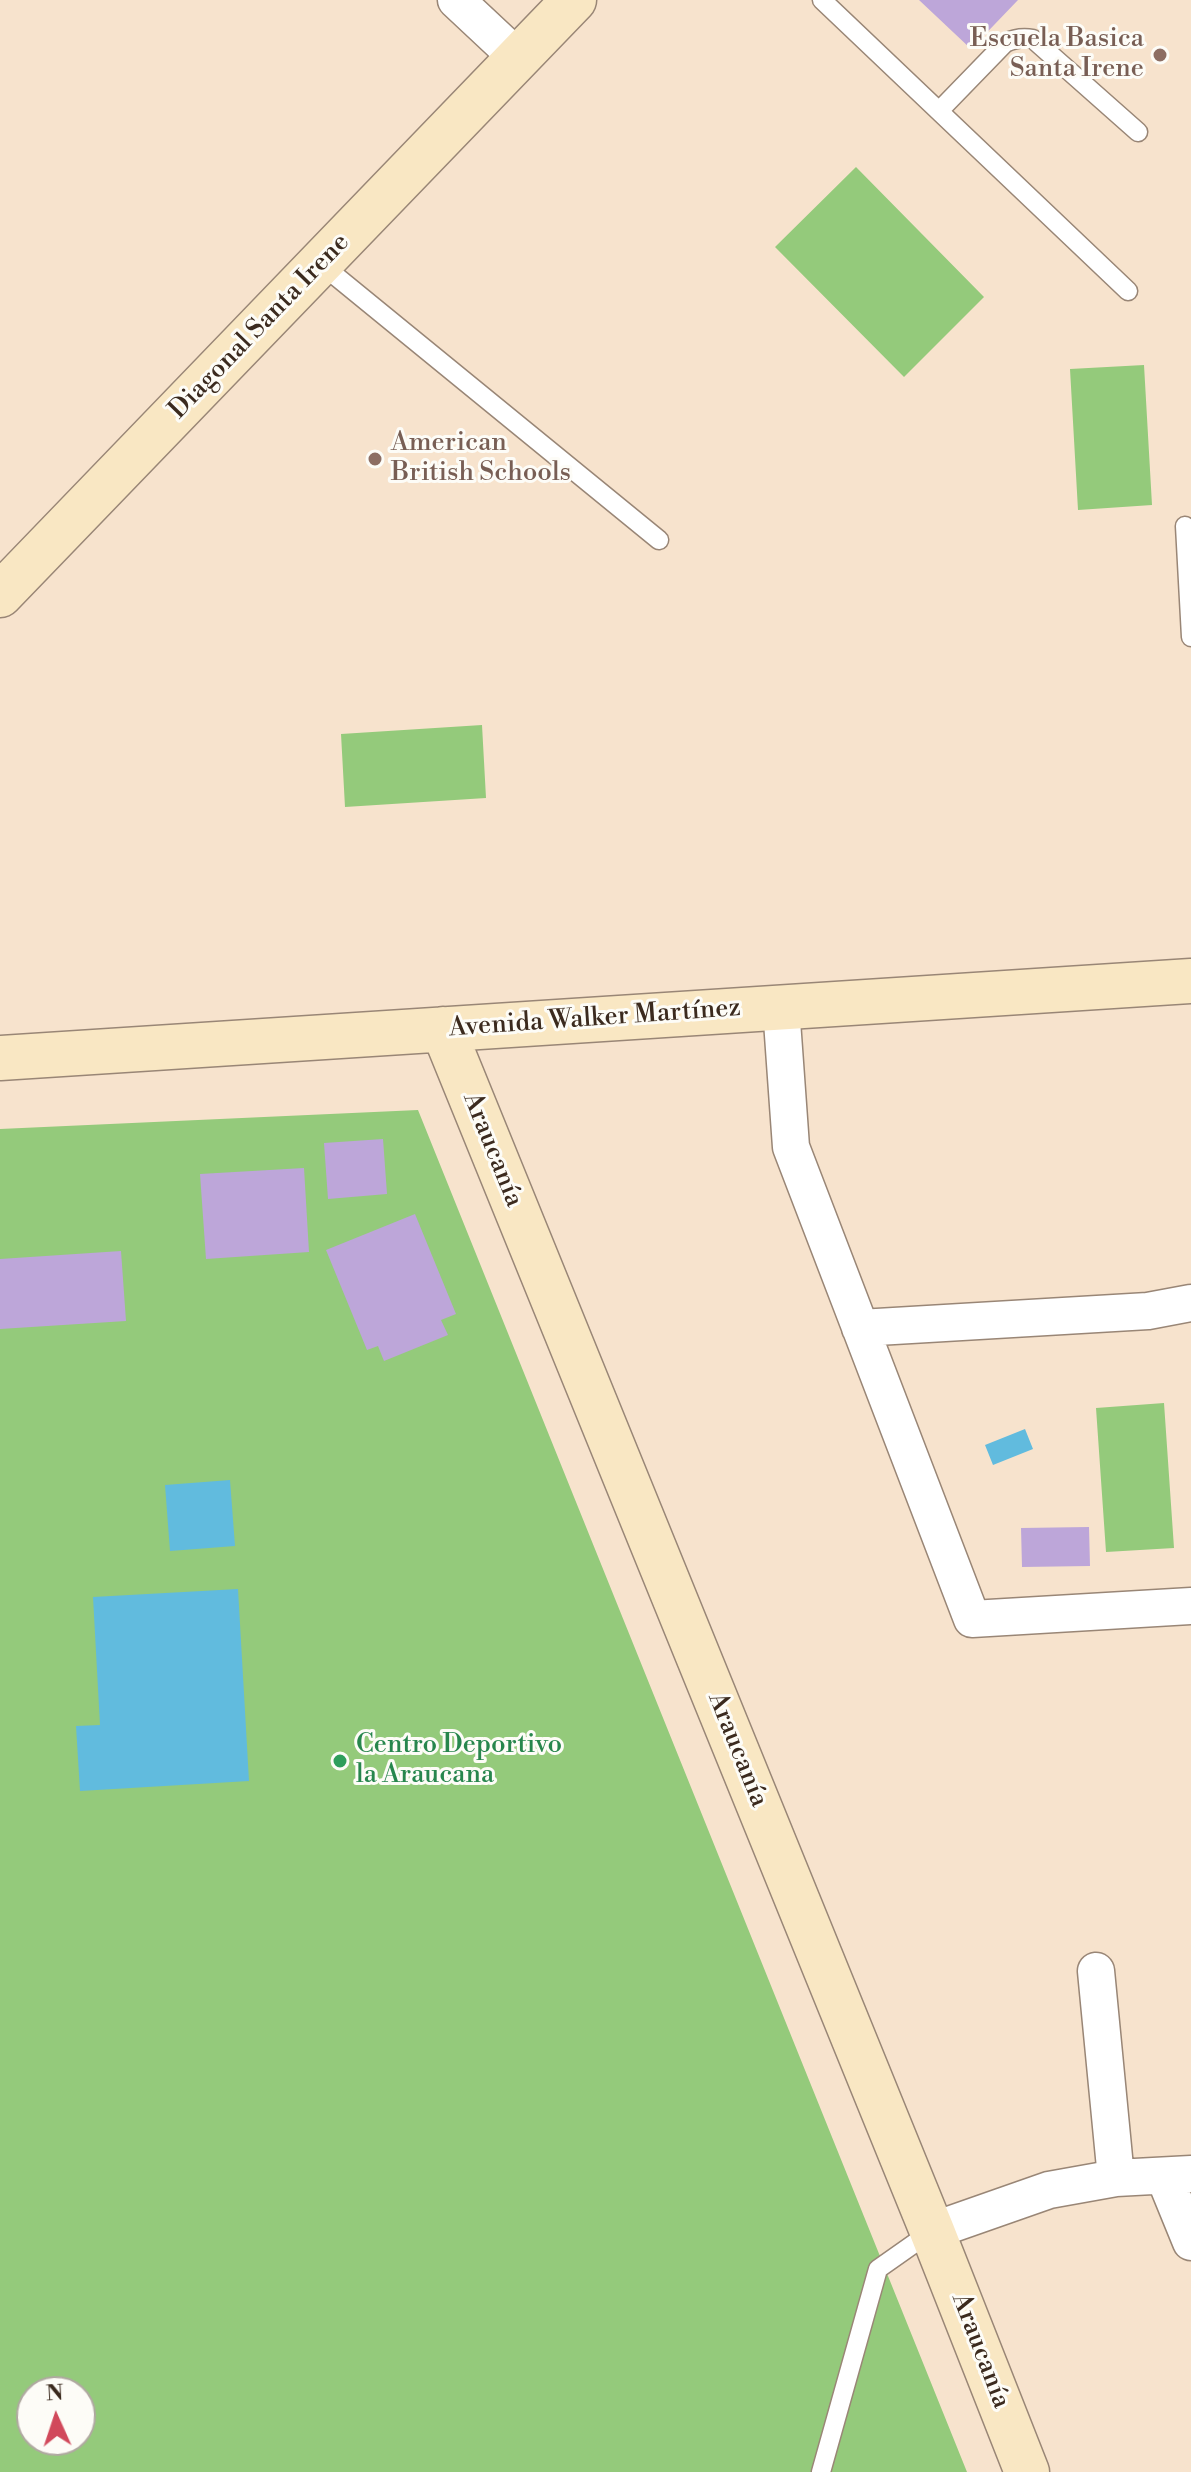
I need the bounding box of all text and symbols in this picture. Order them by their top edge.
place label: Escuela Basica Santa Irene [970,24,1144,86]
marker: Escuela Basica Santa Irene [1151,46,1169,64]
street label: Diagonal Santa Irene [163,228,357,426]
place label: American British Schools [391,428,571,490]
marker: American British Schools [366,450,384,468]
street label: Avenida Walker Martínez [448,993,742,1045]
street label: Araucanía [455,1088,529,1212]
street label: Araucanía [700,1688,774,1812]
place label: Centro Deportivo la Araucana [356,1730,562,1792]
marker: Centro Deportivo la Araucana [331,1752,349,1770]
street label: Araucanía [944,2289,1016,2413]
north arrow [16,2376,96,2456]
text: N [45,2380,64,2407]

